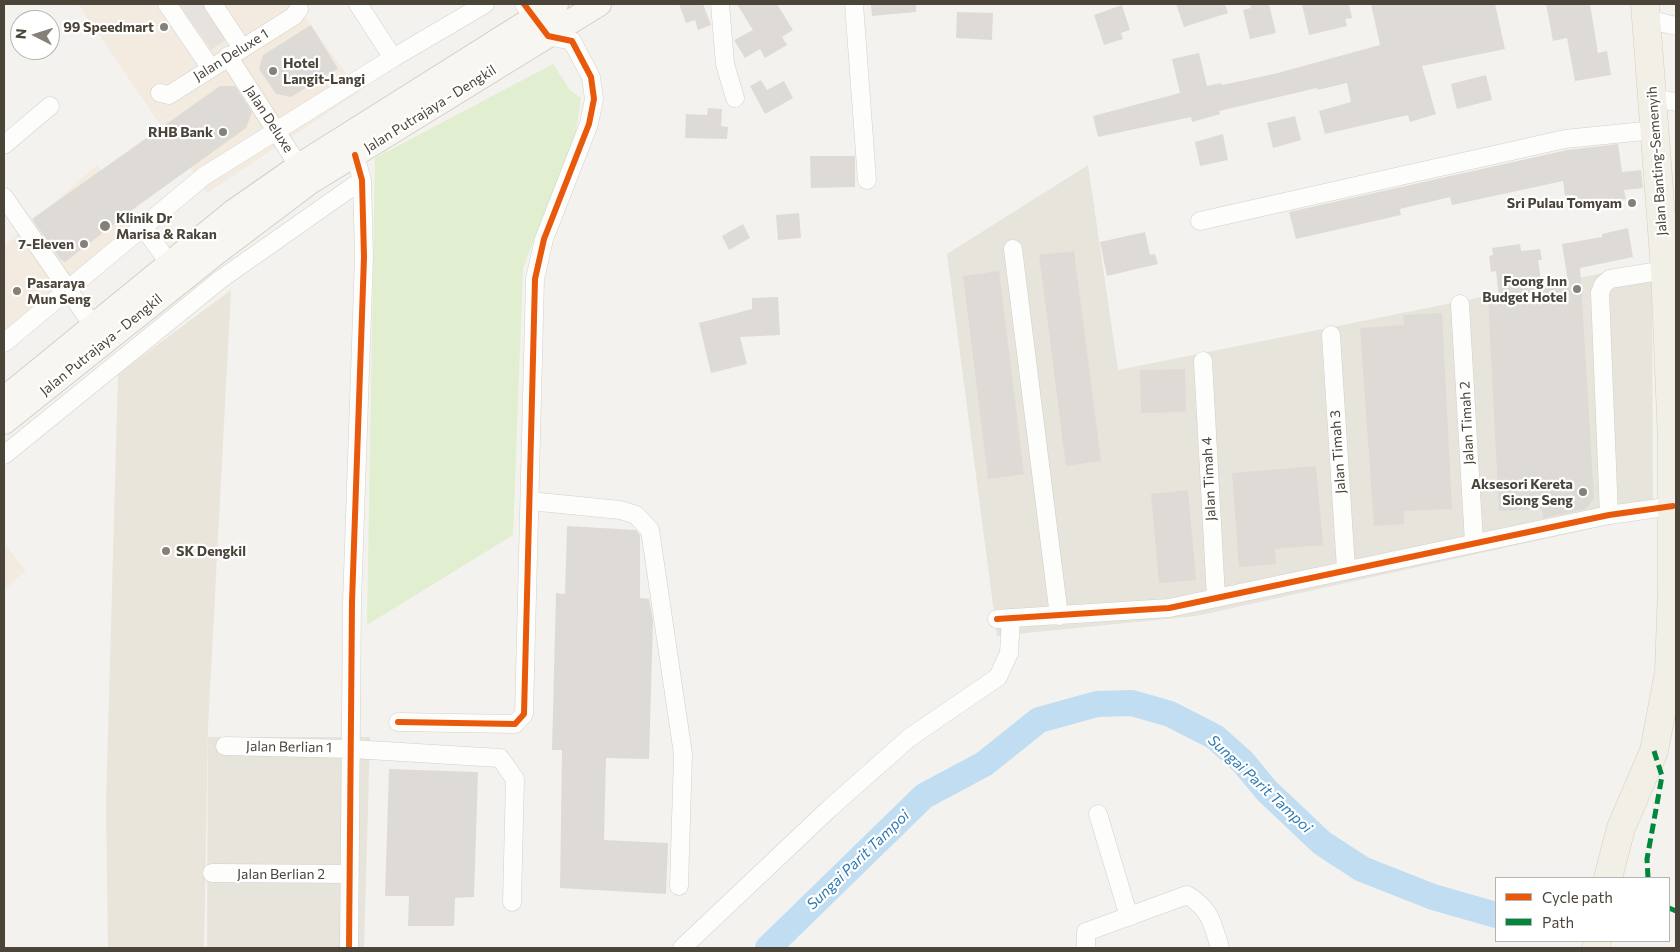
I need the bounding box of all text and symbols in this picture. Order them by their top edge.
north arrow [10,10,60,60]
place label: 99 Speedmart [63,19,154,35]
marker: 99 Speedmart [158,21,170,33]
street label: Jalan Deluxe 1 [190,25,272,85]
text: N [12,28,29,40]
place label: Hotel Langit-Langi [283,55,365,88]
street label: Jalan Putrajaya - Dengkil [361,61,499,157]
marker: Hotel Langit-Langi [267,65,279,77]
street label: Jalan Deluxe [241,82,297,156]
street label: Jalan Banting-Semenyih [1643,86,1671,236]
place label: RHB Bank [148,124,213,140]
marker: RHB Bank [217,126,229,138]
place label: Sri Pulau Tomyam [1507,195,1622,211]
marker: Sri Pulau Tomyam [1626,197,1638,209]
place label: Klinik Dr Marisa & Rakan [116,210,217,242]
marker: Klinik Dr Marisa & Rakan [98,219,112,233]
place label: 7-Eleven [18,236,74,252]
marker: 7-Eleven [78,238,90,250]
place label: Foong Inn Budget Hotel [1482,273,1567,306]
place label: Pasaraya Mun Seng [27,275,91,308]
marker: Foong Inn Budget Hotel [1571,283,1583,295]
marker: Pasaraya Mun Seng [11,285,23,297]
street label: Jalan Putrajaya - Dengkil [36,290,166,400]
street label: Jalan Timah 2 [1456,381,1478,465]
street label: Jalan Timah 3 [1327,410,1349,494]
street label: Jalan Timah 4 [1198,437,1220,521]
place label: Aksesori Kereta Siong Seng [1471,476,1573,508]
marker: Aksesori Kereta Siong Seng [1577,486,1589,498]
place label: SK Dengkil [176,543,246,559]
marker: SK Dengkil [160,545,172,557]
water label: Sungai Parit Tampoi [1204,731,1316,837]
street label: Jalan Berlian 1 [246,738,332,756]
water label: Sungai Parit Tampoi [803,806,913,914]
street label: Jalan Berlian 2 [237,866,325,882]
legend [1495,877,1670,942]
text: Cycle path [1542,888,1613,906]
text: Path [1542,913,1574,931]

